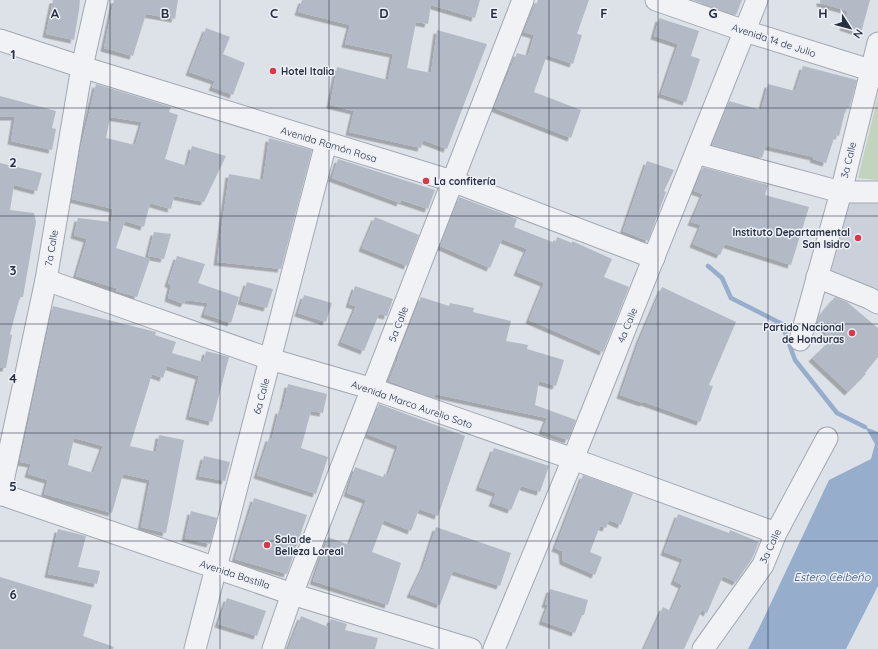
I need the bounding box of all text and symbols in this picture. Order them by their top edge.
text: A [51,5,60,21]
text: B [161,5,169,21]
text: C [270,5,278,21]
text: D [379,5,389,21]
text: E [490,5,498,21]
text: F [600,5,608,21]
text: G [708,5,718,21]
text: H [818,5,828,21]
north arrow [830,8,870,48]
street label: Avenida 14 de Julio [730,21,818,60]
text: N [850,26,866,41]
text: 1 [10,46,16,62]
place label: Hotel Italia [281,65,334,78]
marker: Hotel Italia [268,66,278,76]
street label: Avenida Ramón Rosa [279,124,378,165]
street label: 3a Calle [838,140,859,180]
text: 2 [9,154,17,170]
place label: La confitería [434,175,496,188]
marker: La confitería [421,176,431,186]
place label: Instituto Departamental San Isidro [732,226,850,251]
street label: 7a Calle [42,229,61,267]
marker: Instituto Departamental San Isidro [853,233,863,243]
text: 3 [10,262,17,278]
street label: 5a Calle [386,304,411,344]
street label: 4a Calle [615,305,641,345]
place label: Partido Nacional de Honduras [763,321,844,346]
marker: Partido Nacional de Honduras [847,328,857,338]
text: 4 [9,370,17,386]
street label: 6a Calle [250,376,273,416]
street label: Avenida Marco Aurelio Soto [350,378,474,431]
text: 5 [9,478,17,494]
street label: 3a Calle [757,526,784,566]
place label: Sala de Belleza Loreal [275,533,343,558]
marker: Sala de Belleza Loreal [262,540,272,550]
street label: Avenida Bastilla [198,557,272,592]
water label: Estero Ceibeño [794,570,872,584]
text: 6 [9,586,17,602]

